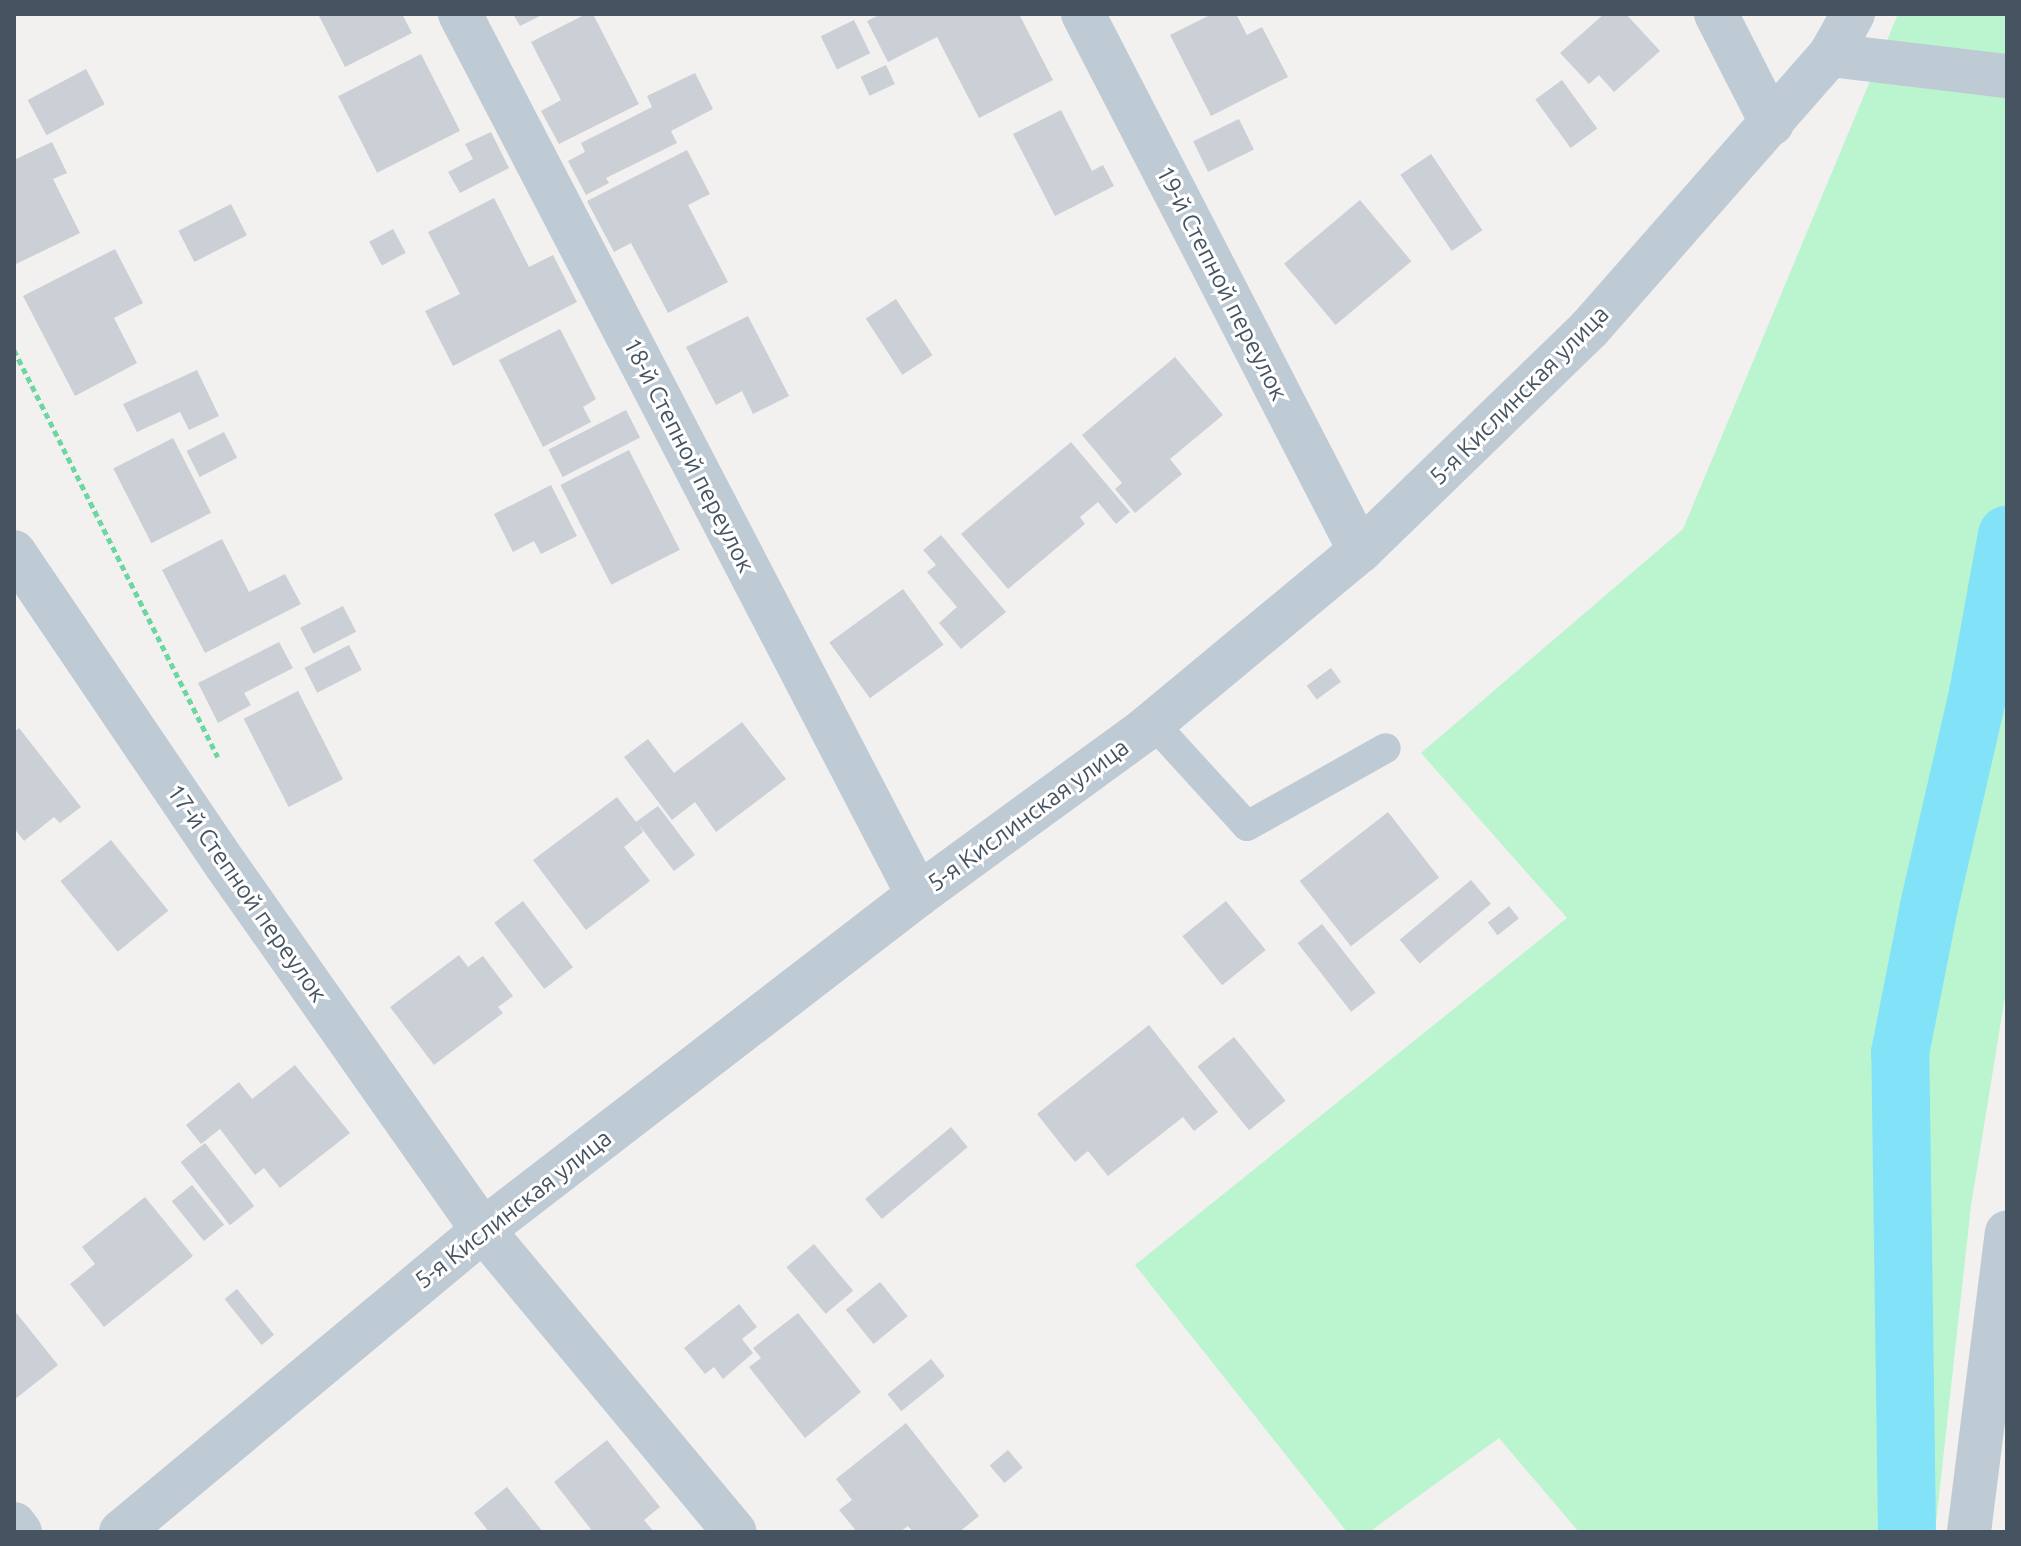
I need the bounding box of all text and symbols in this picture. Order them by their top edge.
street label: 19-й Степной переулок [1150,161,1294,405]
street label: 5-я Кислинская улица [1423,299,1615,491]
street label: 18-й Степной переулок [617,333,761,577]
street label: 5-я Кислинская улица [922,732,1134,898]
street label: 17-й Степной переулок [161,779,333,1007]
street label: 5-я Кислинская улица [409,1123,617,1295]

